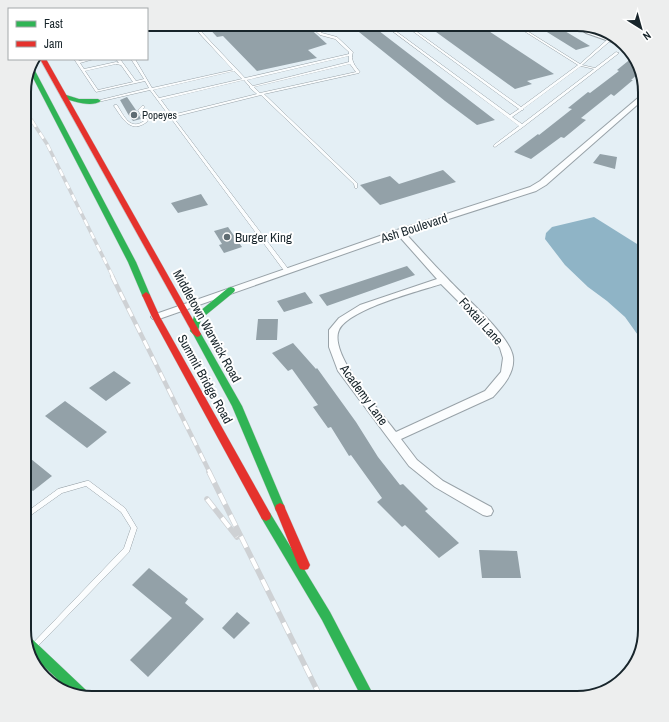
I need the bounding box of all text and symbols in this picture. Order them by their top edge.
legend [8,8,148,60]
north arrow [621,8,661,48]
text: Fast [44,16,63,32]
text: N [640,28,654,44]
text: Jam [44,36,63,52]
place label: Popeyes [142,108,178,122]
marker: Popeyes [129,110,139,120]
street label: Ash Boulevard [377,209,450,247]
place label: Burger King [235,229,292,246]
marker: Burger King [222,232,232,242]
street label: Middletown Warwick Road [169,267,245,385]
street label: Foxtail Lane [455,294,507,348]
street label: Summit Bridge Road [173,331,237,427]
street label: Academy Lane [336,360,392,429]

